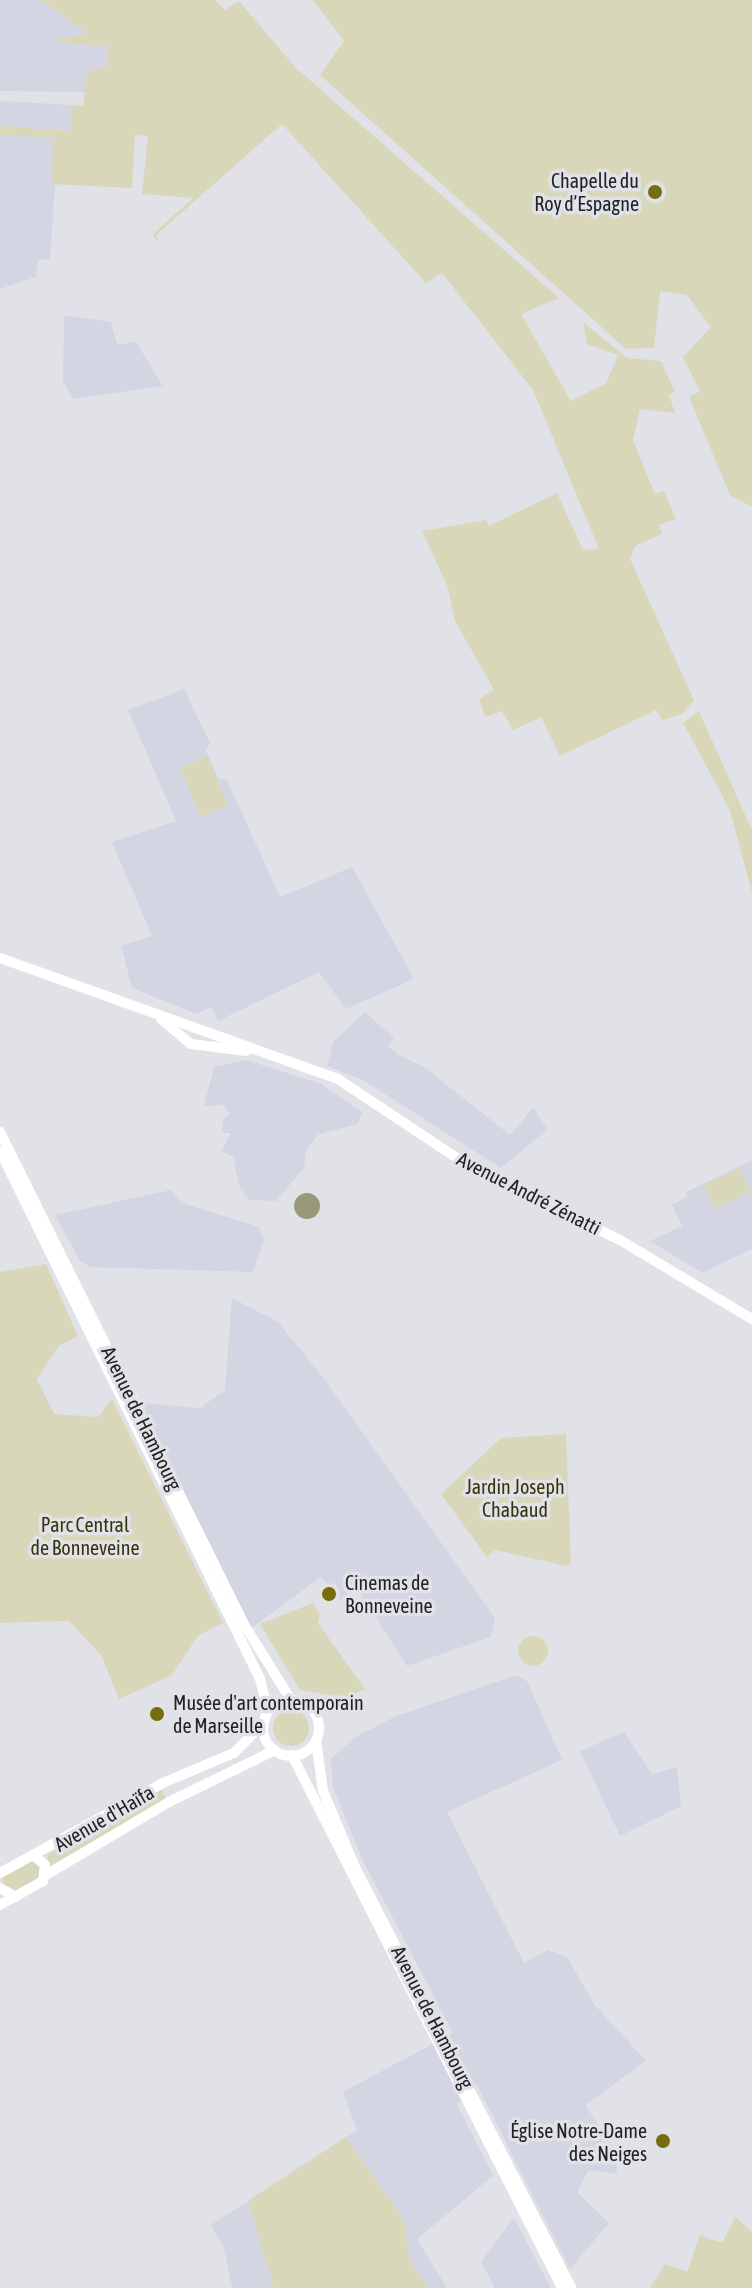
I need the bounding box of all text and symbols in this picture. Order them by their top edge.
place label: Chapelle du Roy d’Espagne [534,168,639,215]
marker: Chapelle du Roy d’Espagne [646,183,664,201]
street label: Avenue André Zénatti [453,1146,605,1240]
street label: Avenue de Hambourg [97,1342,187,1494]
park label: Jardin Joseph Chabaud [465,1475,565,1522]
park label: Parc Central de Bonneveine [31,1512,139,1559]
place label: Cinemas de Bonneveine [345,1570,433,1617]
marker: Cinemas de Bonneveine [320,1585,338,1603]
place label: Musée d'art contemporain de Marseille [173,1690,364,1737]
marker: Musée d'art contemporain de Marseille [148,1705,166,1723]
street label: Avenue d'Haïfa [50,1780,158,1856]
street label: Avenue de Hambourg [387,1942,479,2092]
place label: Église Notre-Dame des Neiges [510,2118,647,2165]
marker: Église Notre-Dame des Neiges [654,2132,672,2150]

